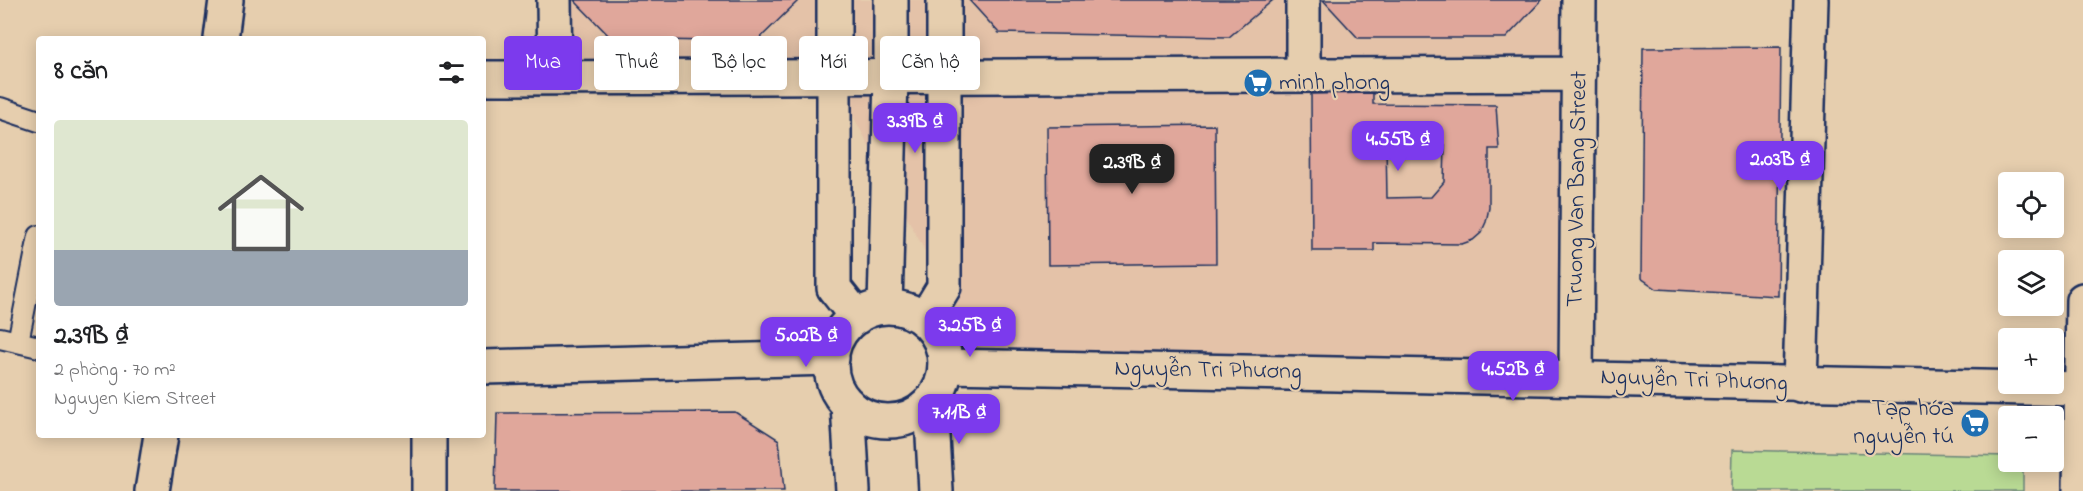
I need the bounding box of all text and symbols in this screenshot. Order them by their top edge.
chip: Mua [504,36,582,90]
chip: Thuê [594,36,679,90]
chip: Bộ lọc [691,36,787,90]
chip: Mới [799,36,868,90]
chip: Căn hộ [880,36,980,90]
text: 8 căn [54,53,108,91]
icon: filters [435,56,468,89]
place label: minh phong [1279,66,1390,101]
supermarket icon: minh phong [1242,67,1274,99]
street label: Truong Van Bang Street [1558,71,1598,307]
pin: 3.39B ₫ [860,103,970,154]
text: 3.39B ₫ [887,108,943,137]
pin: 4.55B ₫ [1343,121,1453,172]
text: 4.55B ₫ [1366,126,1430,155]
pin: 2.03B ₫ [1725,141,1835,192]
pin: 2.39B ₫ [1077,144,1187,195]
text: 2.03B ₫ [1750,146,1810,175]
text: 2.39B ₫ [1103,149,1161,178]
icon: home [207,159,315,267]
map controls [1998,172,2064,472]
button: locate [1998,172,2064,238]
button: layers [1998,250,2064,316]
pin: 3.25B ₫ [915,307,1025,358]
text: 3.25B ₫ [939,312,1001,341]
pin: 5.02B ₫ [751,317,861,368]
text: 2.39B ₫ [54,318,128,356]
text: 5.02B ₫ [774,322,838,351]
button: + [1998,328,2064,394]
pin: 4.52B ₫ [1458,351,1568,402]
street label: Nguyễn Tri Phương [1114,352,1302,391]
text: 2 phòng · 70 m² [54,356,176,385]
text: 4.52B ₫ [1482,356,1544,385]
street label: Nguyễn Tri Phương [1600,360,1788,403]
text: Nguyen Kiem Street [54,385,216,414]
place label: Tạp hóa nguyễn tú [1853,392,1954,456]
pin: 7.11B ₫ [904,394,1014,445]
text: 7.11B ₫ [932,399,986,428]
button: − [1998,406,2064,472]
supermarket icon: Tạp hóa nguyễn tú [1959,407,1991,439]

